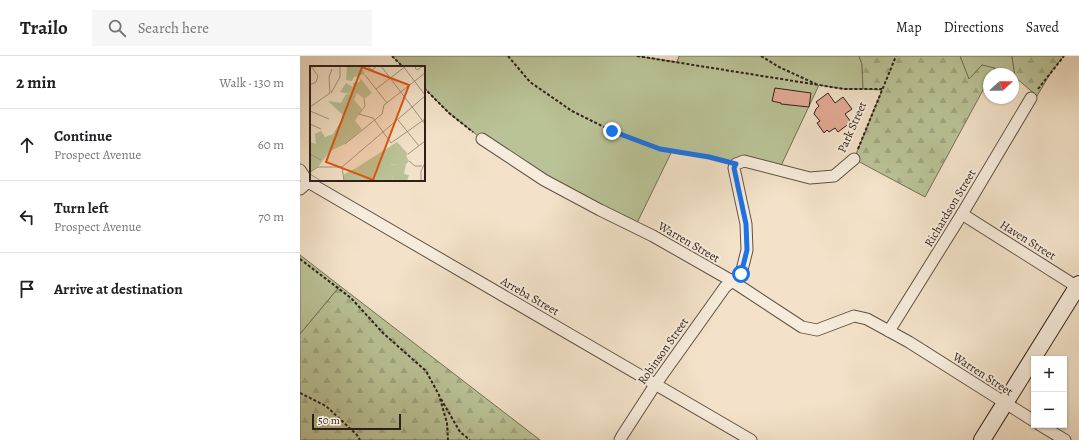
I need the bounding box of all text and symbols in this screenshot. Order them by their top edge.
search box [92,10,372,46]
text: Trailo [20,15,68,41]
icon: search [106,17,128,39]
text: Search here [138,18,209,38]
text: Map [896,18,922,37]
text: Directions [944,18,1004,37]
text: Saved [1026,18,1059,37]
inset map [310,66,425,181]
north arrow [983,68,1019,104]
text: 2 min [16,71,56,94]
text: Walk · 130 m [219,74,284,91]
street label: Park Street [834,99,870,155]
route end [603,122,621,140]
text: Continue [54,126,112,146]
icon: ahead [16,134,38,156]
text: 60 m [258,136,284,153]
text: Prospect Avenue [54,146,141,163]
street label: Richardson Street [921,166,980,250]
text: Turn left [54,198,109,218]
icon: left [16,206,38,228]
text: 70 m [258,208,284,225]
street label: Haven Street [997,216,1059,264]
street label: Warren Street [654,217,723,266]
text: Prospect Avenue [54,218,141,235]
route start [732,265,750,283]
street label: Arreba Street [497,272,562,319]
icon: arrive [16,278,38,300]
text: Arrive at destination [54,279,183,299]
street label: Robinson Street [634,314,692,388]
street label: Warren Street [949,348,1016,399]
map controls [1031,356,1067,428]
button: + [1031,356,1067,392]
button: − [1031,392,1067,428]
scale bar [312,412,401,431]
text: 50 m [318,413,340,428]

